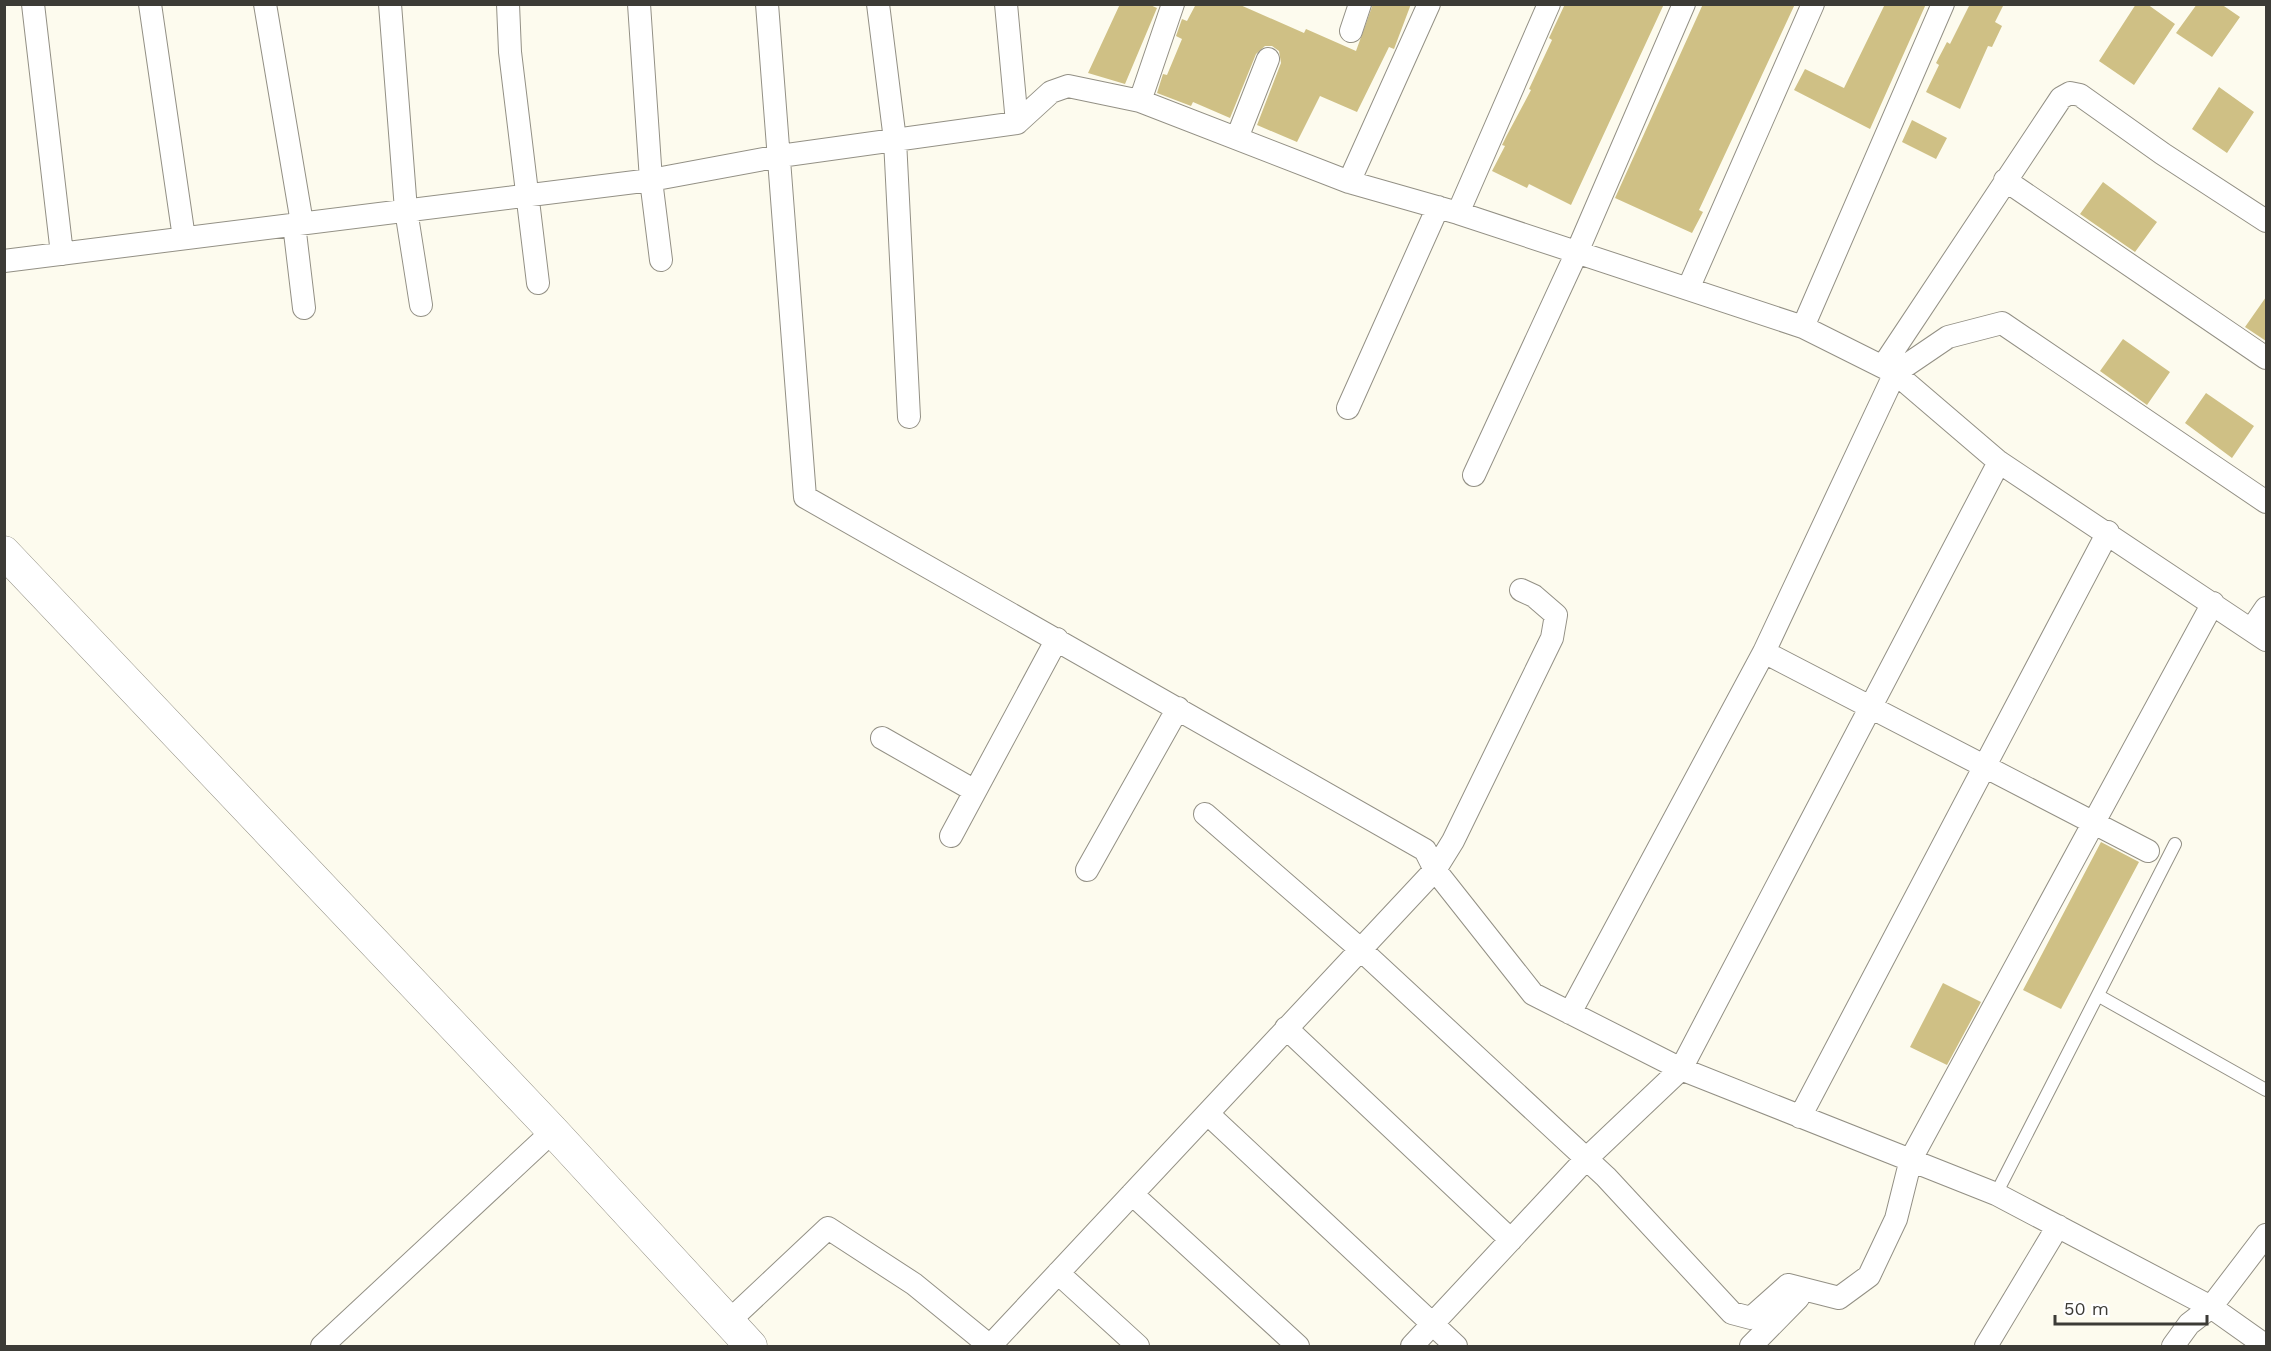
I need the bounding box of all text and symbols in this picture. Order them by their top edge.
scale bar [2055,1288,2206,1326]
text: 50 m [2064,1298,2109,1319]

